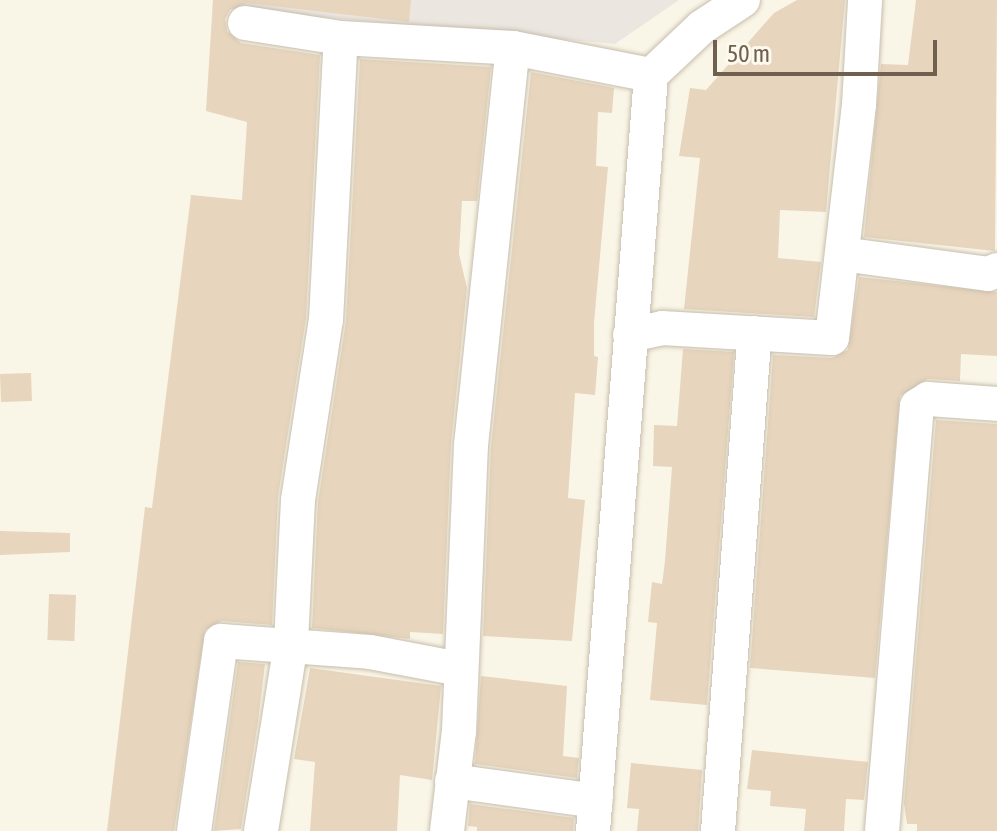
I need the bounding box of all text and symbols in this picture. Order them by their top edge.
scale bar [717,24,941,74]
text: 50 m [727,40,770,67]

